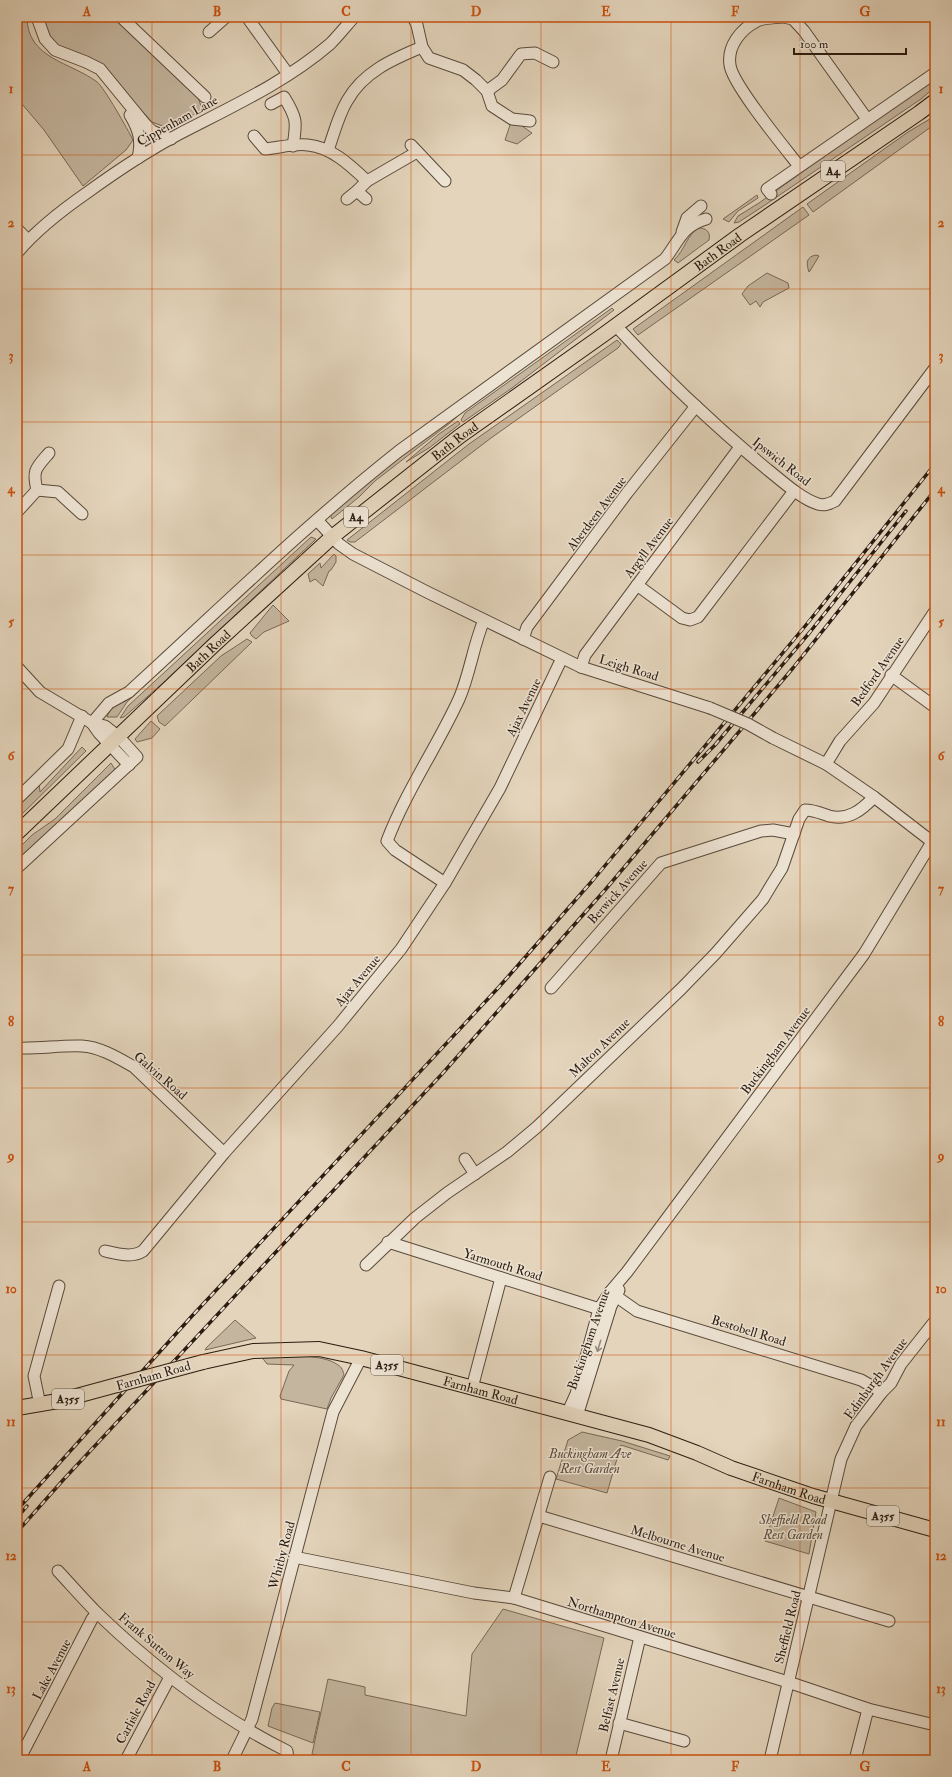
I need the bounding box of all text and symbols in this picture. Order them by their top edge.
text: A [82,4,92,20]
text: B [213,4,221,20]
text: C [341,4,351,20]
text: D [471,4,482,20]
text: E [601,4,611,20]
text: F [731,4,740,20]
text: G [860,4,871,20]
scale bar [794,30,906,56]
text: 100 m [800,37,829,52]
text: 1 [9,81,14,97]
text: 1 [939,81,944,97]
street label: Cippenham Lane [134,92,222,151]
road number: A4 [821,161,845,181]
text: 2 [8,215,15,231]
text: 2 [938,215,945,231]
street label: Bath Road [691,229,745,275]
text: 3 [9,348,14,364]
text: 3 [939,348,944,364]
street label: Bath Road [428,418,482,465]
street label: Ipswich Road [748,434,814,491]
street label: Aberdeen Avenue [563,473,630,555]
text: 4 [6,481,15,497]
text: 4 [936,481,945,497]
road number: A4 [344,507,368,527]
street label: Argyll Avenue [620,513,678,583]
text: 5 [8,614,14,630]
text: 5 [938,614,944,630]
street label: Bath Road [183,626,235,676]
street label: Bedford Avenue [848,633,908,710]
street label: Leigh Road [597,651,661,685]
street label: Ajax Avenue [503,675,545,740]
text: 6 [8,748,16,764]
text: 6 [938,748,946,764]
street label: Berwick Avenue [584,855,652,928]
text: 7 [8,881,15,897]
text: 7 [938,881,945,897]
street label: Ajax Avenue [331,951,384,1011]
street label: Buckingham Avenue [738,1003,814,1098]
text: 8 [8,1014,14,1030]
street label: Malton Avenue [566,1014,634,1081]
text: 8 [938,1014,944,1030]
street label: Galvin Road [130,1048,191,1104]
text: 9 [6,1148,15,1164]
text: 9 [936,1148,945,1164]
street label: Yarmouth Road [461,1245,545,1285]
text: 10 [5,1281,17,1297]
text: 10 [935,1281,947,1297]
street label: Buckingham Avenue [564,1286,614,1392]
street label: Bestobell Road [709,1312,789,1350]
street label: Edinburgh Avenue [841,1334,911,1423]
one-way arrow [595,1339,602,1352]
road number: A355 [371,1355,403,1375]
street label: Farnham Road [114,1358,193,1394]
street label: Farnham Road [441,1373,520,1409]
road number: A355 [52,1389,84,1409]
text: 11 [6,1414,16,1430]
text: 11 [936,1414,946,1430]
park label: Buckingham Ave Rest Garden [548,1446,632,1477]
street label: Farnham Road [750,1469,828,1508]
road number: A355 [867,1506,899,1526]
park label: Sheffield Road Rest Garden [758,1512,828,1543]
street label: Whitby Road [265,1519,300,1592]
street label: Melbourne Avenue [629,1522,727,1566]
text: 12 [5,1548,17,1564]
text: 12 [935,1548,947,1564]
street label: Sheffield Road [771,1588,805,1666]
street label: Northampton Avenue [565,1594,679,1643]
street label: Frank Sutton Way [114,1609,198,1683]
street label: Lake Avenue [29,1636,75,1703]
street label: Belfast Avenue [596,1656,628,1734]
street label: Carlisle Road [113,1678,160,1747]
text: 13 [6,1681,16,1697]
text: 13 [936,1681,946,1697]
text: A [82,1759,92,1775]
text: B [213,1759,221,1775]
text: C [341,1759,351,1775]
text: D [471,1759,482,1775]
text: E [601,1759,611,1775]
text: F [731,1759,740,1775]
text: G [860,1759,871,1775]

